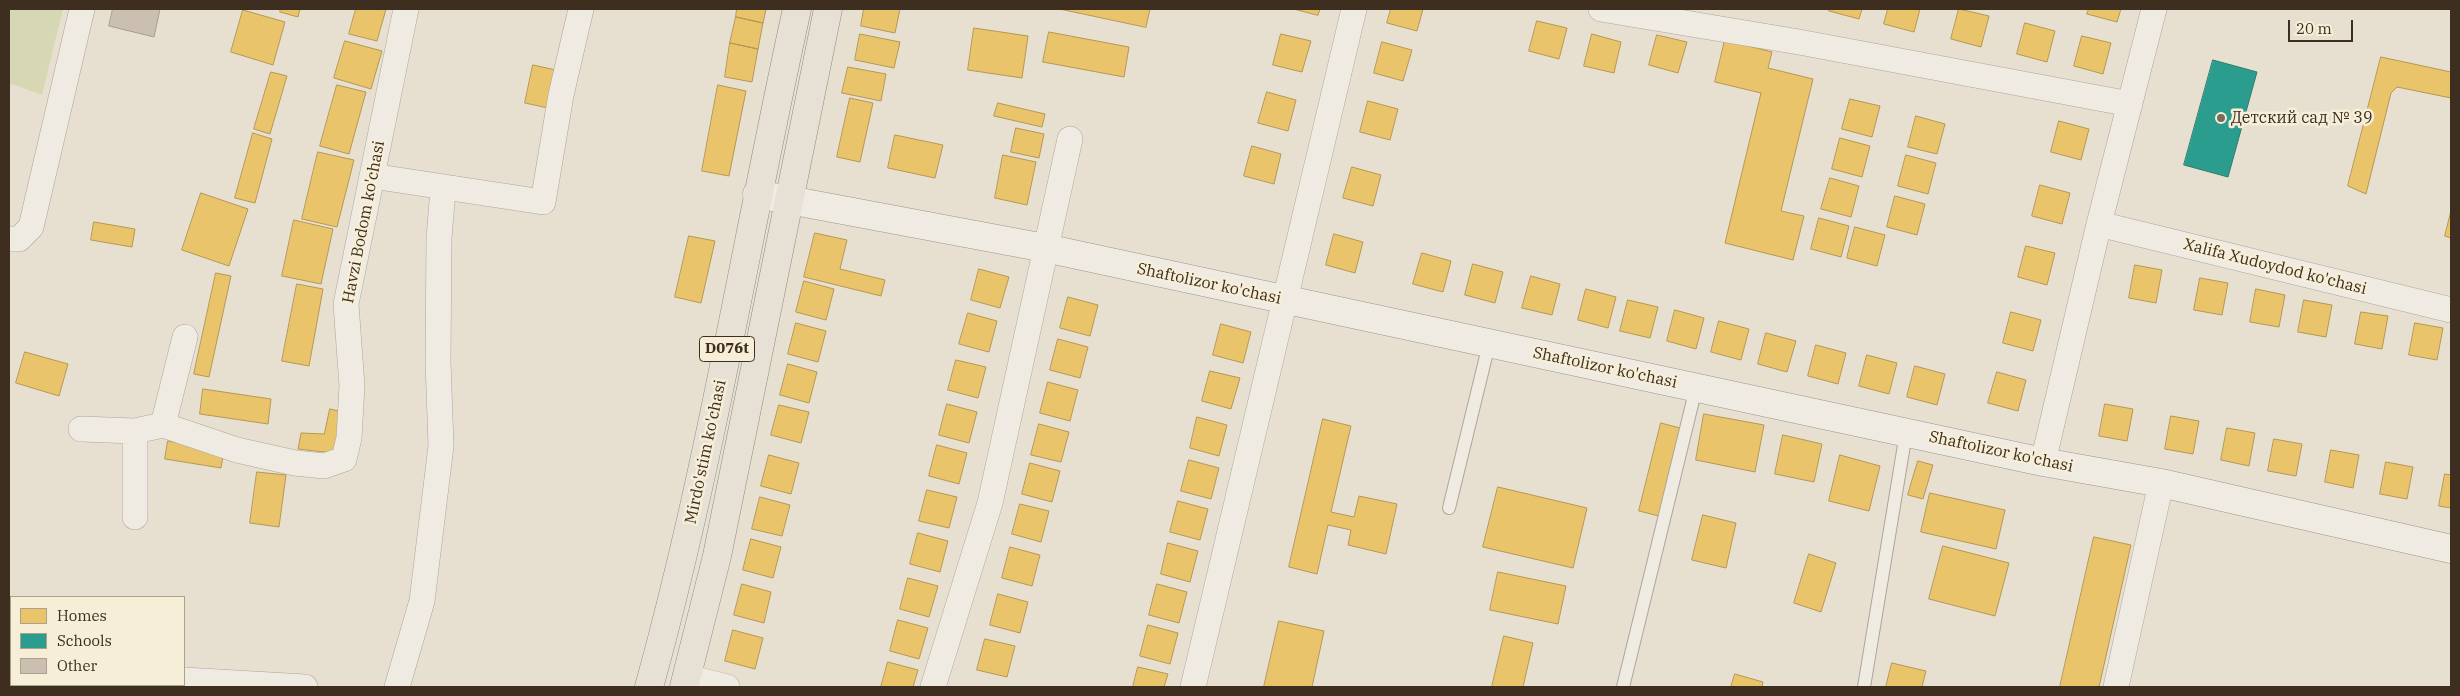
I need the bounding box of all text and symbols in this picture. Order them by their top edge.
scale bar [2290,10,2355,42]
text: 20 m [2296,19,2332,38]
place label: Детский сад № 39 [2231,108,2372,128]
marker: Детский сад № 39 [2215,112,2227,124]
street label: Havzi Bodom ko'chasi [339,139,389,305]
street label: Xalifa Xudoydod ko'chasi [2182,235,2368,299]
street label: Shaftolizor ko'chasi [1135,259,1283,309]
road number: D076t [700,336,754,362]
street label: Shaftolizor ko'chasi [1531,343,1679,393]
street label: Mirdo'stim ko'chasi [681,378,731,526]
street label: Shaftolizor ko'chasi [1927,427,2075,477]
legend [10,596,185,686]
text: Homes [57,606,107,625]
text: Schools [57,631,112,650]
text: Other [57,656,97,675]

